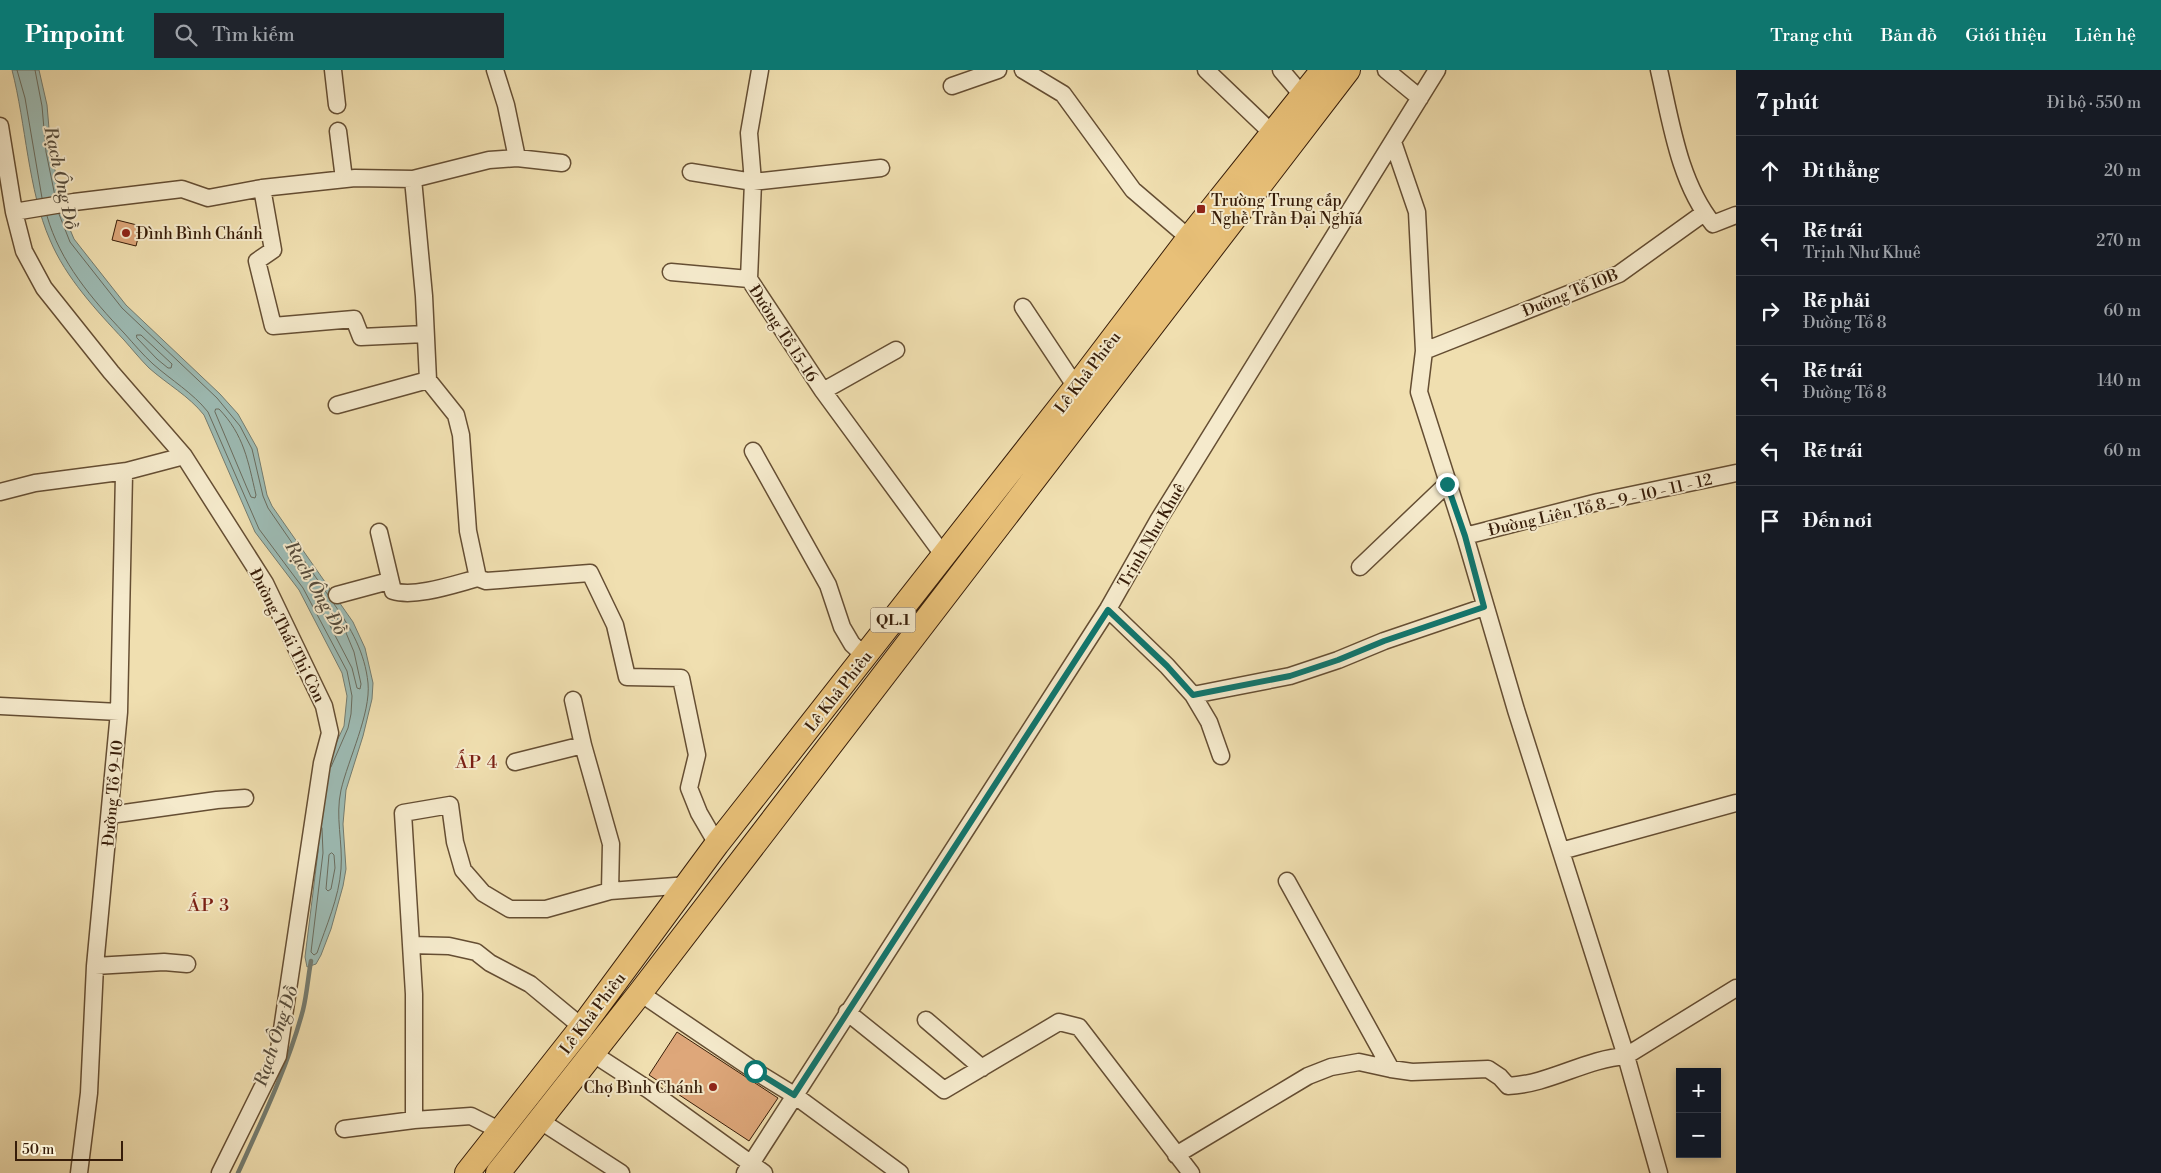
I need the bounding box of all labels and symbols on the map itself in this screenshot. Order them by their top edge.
water label: Rạch Ông Đồ [38,124,83,232]
place label: Trường Trung cấp Nghề Trần Đại Nghĩa [1211,191,1364,229]
marker: Trường Trung cấp Nghề Trần Đại Nghĩa [1195,203,1207,215]
place label: Đình Bình Chánh [136,224,263,244]
marker: Đình Bình Chánh [120,227,132,239]
street label: Đường Tổ 10B [1519,265,1621,321]
street label: Đường Tổ 15-16 [744,281,822,386]
street label: Lê Khả Phiêu [1050,328,1125,418]
street label: Đường Liên Tổ 8 - 9 - 10 - 11 - 12 [1486,469,1714,541]
route end [1436,473,1459,496]
street label: Trịnh Như Khuê [1114,480,1190,591]
water label: Rạch Ông Đồ [279,536,352,639]
street label: Đường Thái Thị Còn [245,565,330,706]
road number: QL.1 [870,608,916,632]
street label: Lê Khả Phiêu [801,647,877,736]
street label: Đường Tổ 9-10 [98,739,128,847]
district label: ẤP 4 [454,749,499,774]
district label: ẤP 3 [187,892,230,917]
street label: Lê Khả Phiêu [555,969,630,1059]
water label: Rạch Ông Đồ [249,983,304,1090]
route start [744,1060,767,1083]
place label: Chợ Bình Chánh [584,1078,703,1098]
marker: Chợ Bình Chánh [707,1081,719,1093]
scale bar [15,1138,122,1161]

